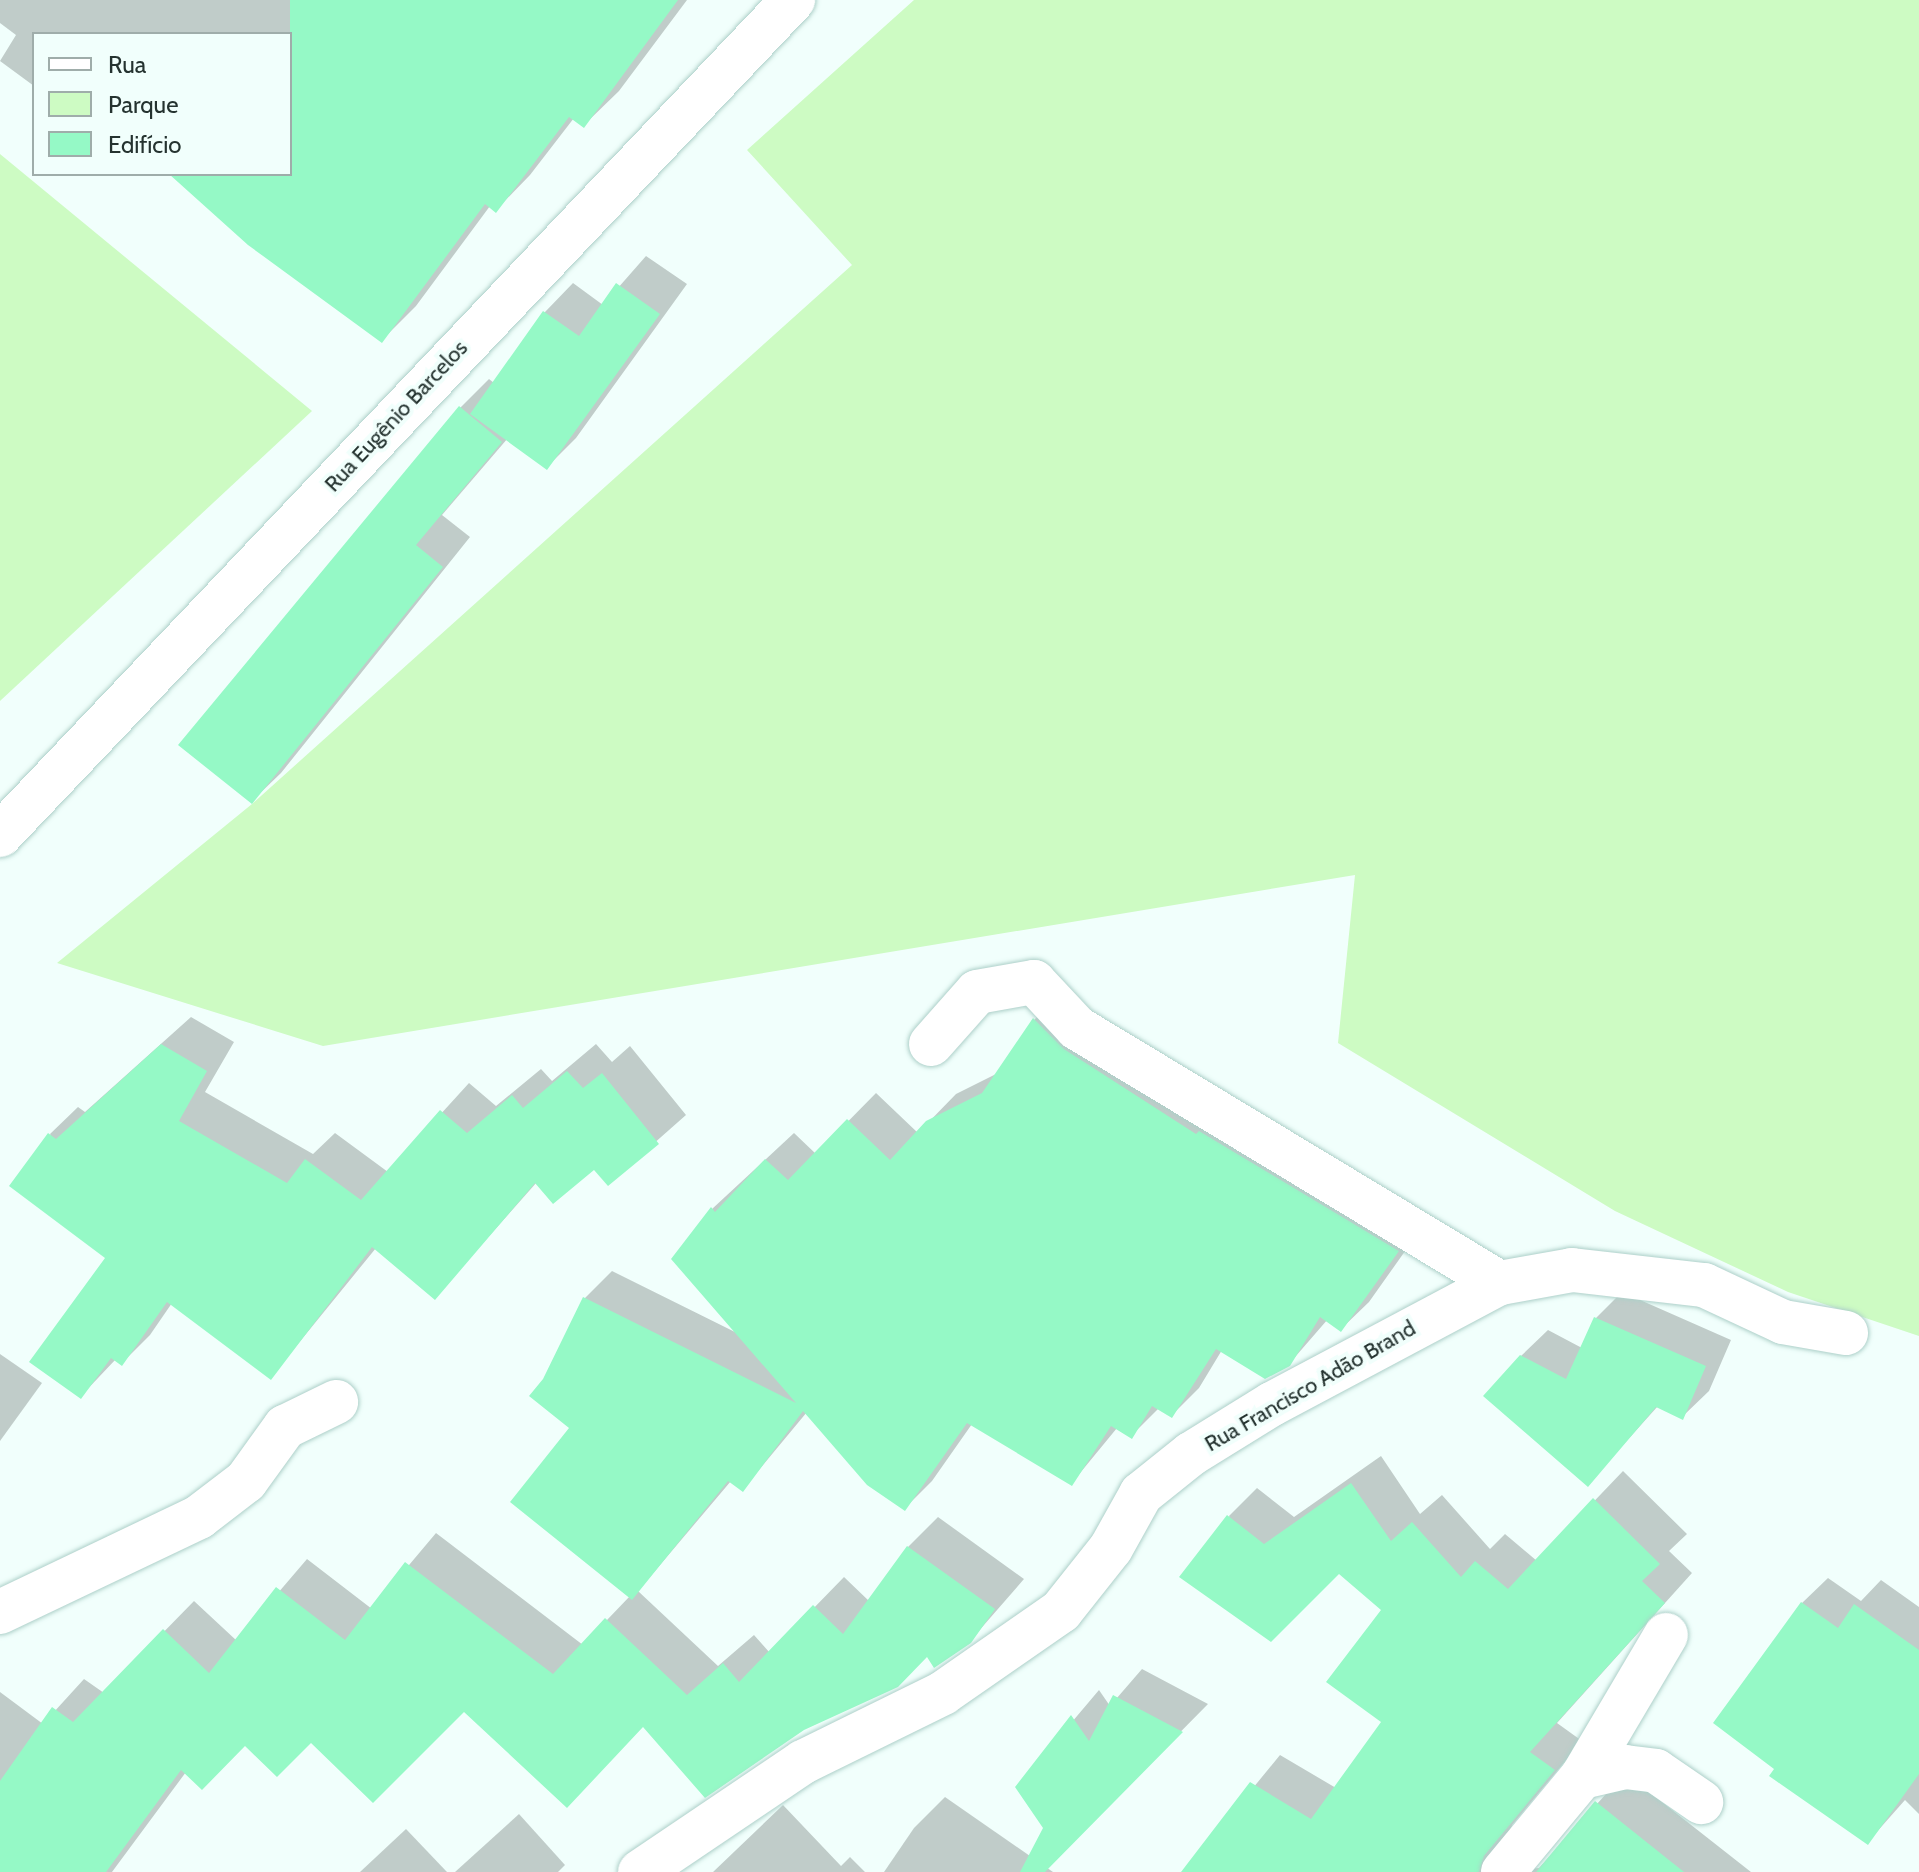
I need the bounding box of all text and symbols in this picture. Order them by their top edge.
legend [32,32,292,176]
text: Rua [108,50,146,79]
text: Parque [108,90,178,119]
text: Edifício [108,130,182,159]
street label: Rua Eugênio Barcelos [319,335,473,497]
street label: Rua Francisco Adão Brand [1200,1315,1420,1457]

